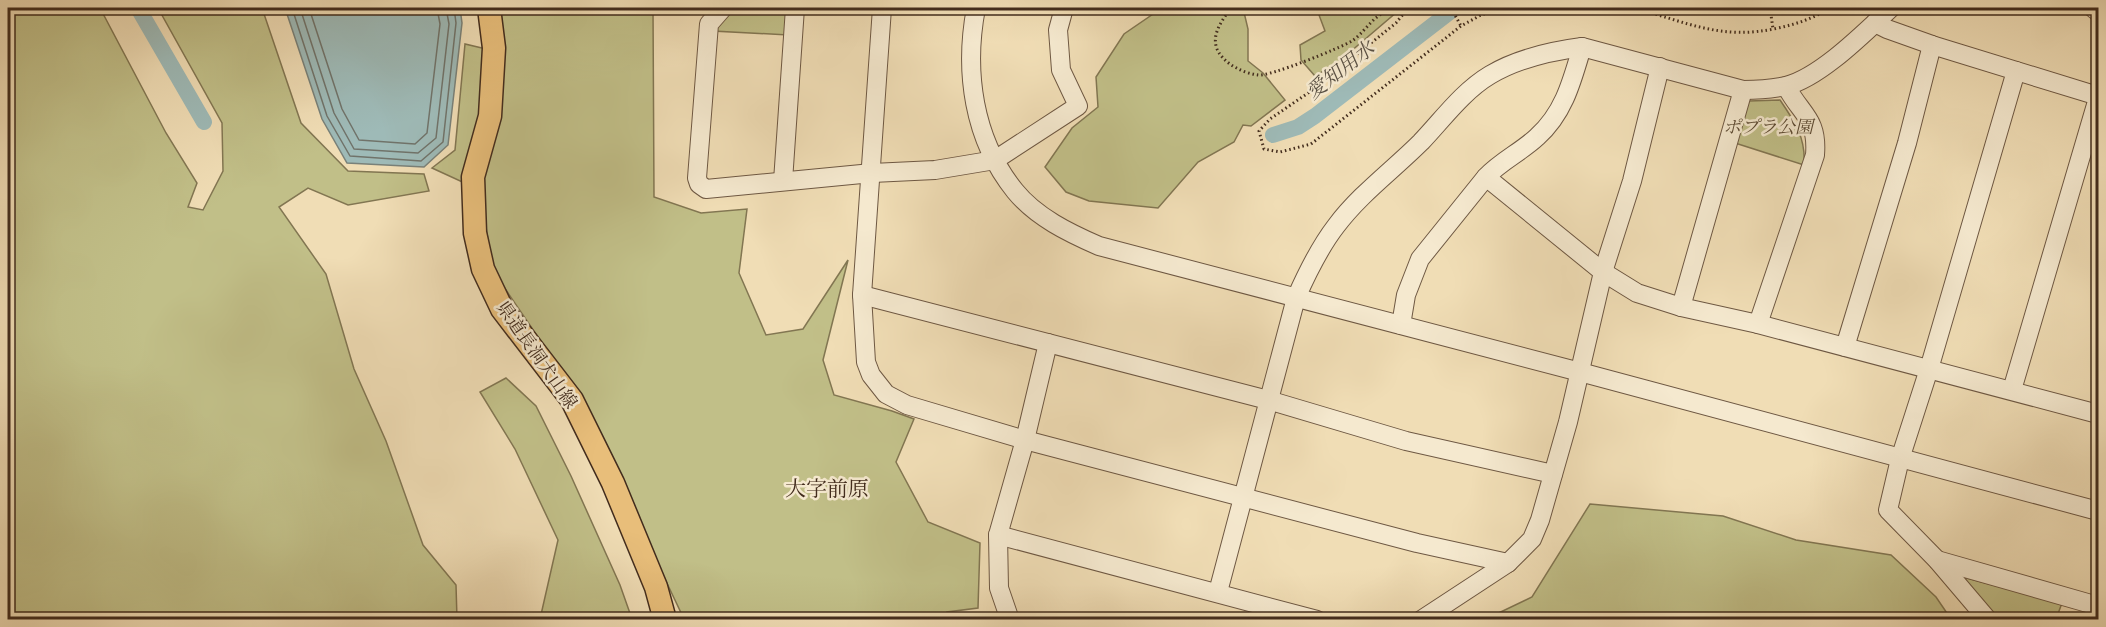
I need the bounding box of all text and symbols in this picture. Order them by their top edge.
water label: 愛知用水 [1302,35,1382,106]
park label: ポプラ公園 [1723,117,1816,139]
street label: 県道長洞犬山線 [491,298,581,413]
district label: 大字前原 [785,477,869,503]

